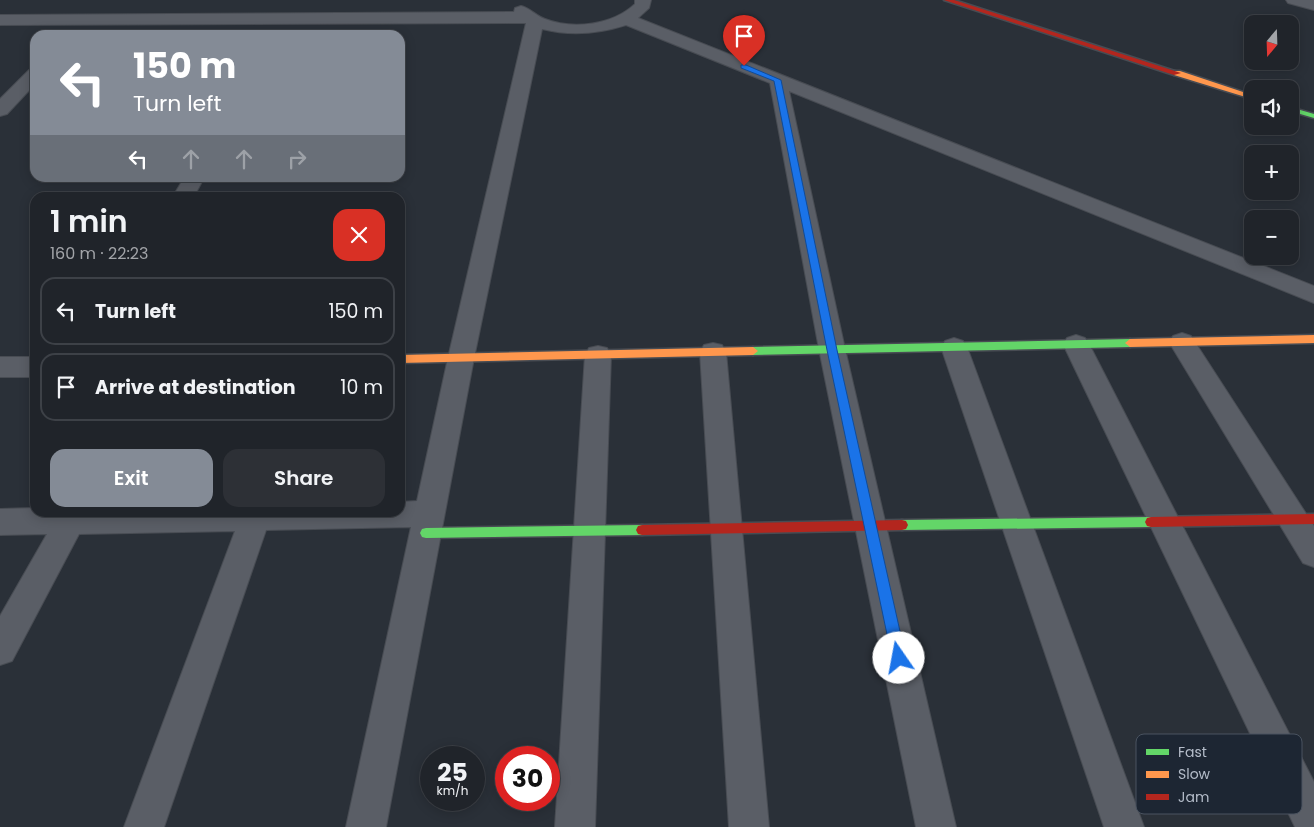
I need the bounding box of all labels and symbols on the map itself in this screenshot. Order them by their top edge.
pin [723,15,765,66]
north arrow [1244,15,1299,70]
position arrow [872,631,924,683]
legend [1136,734,1302,814]
text: Fast [1178,742,1207,762]
speed limit sign: 30 [495,746,560,811]
text: Slow [1178,764,1211,784]
text: Jam [1178,787,1209,807]

